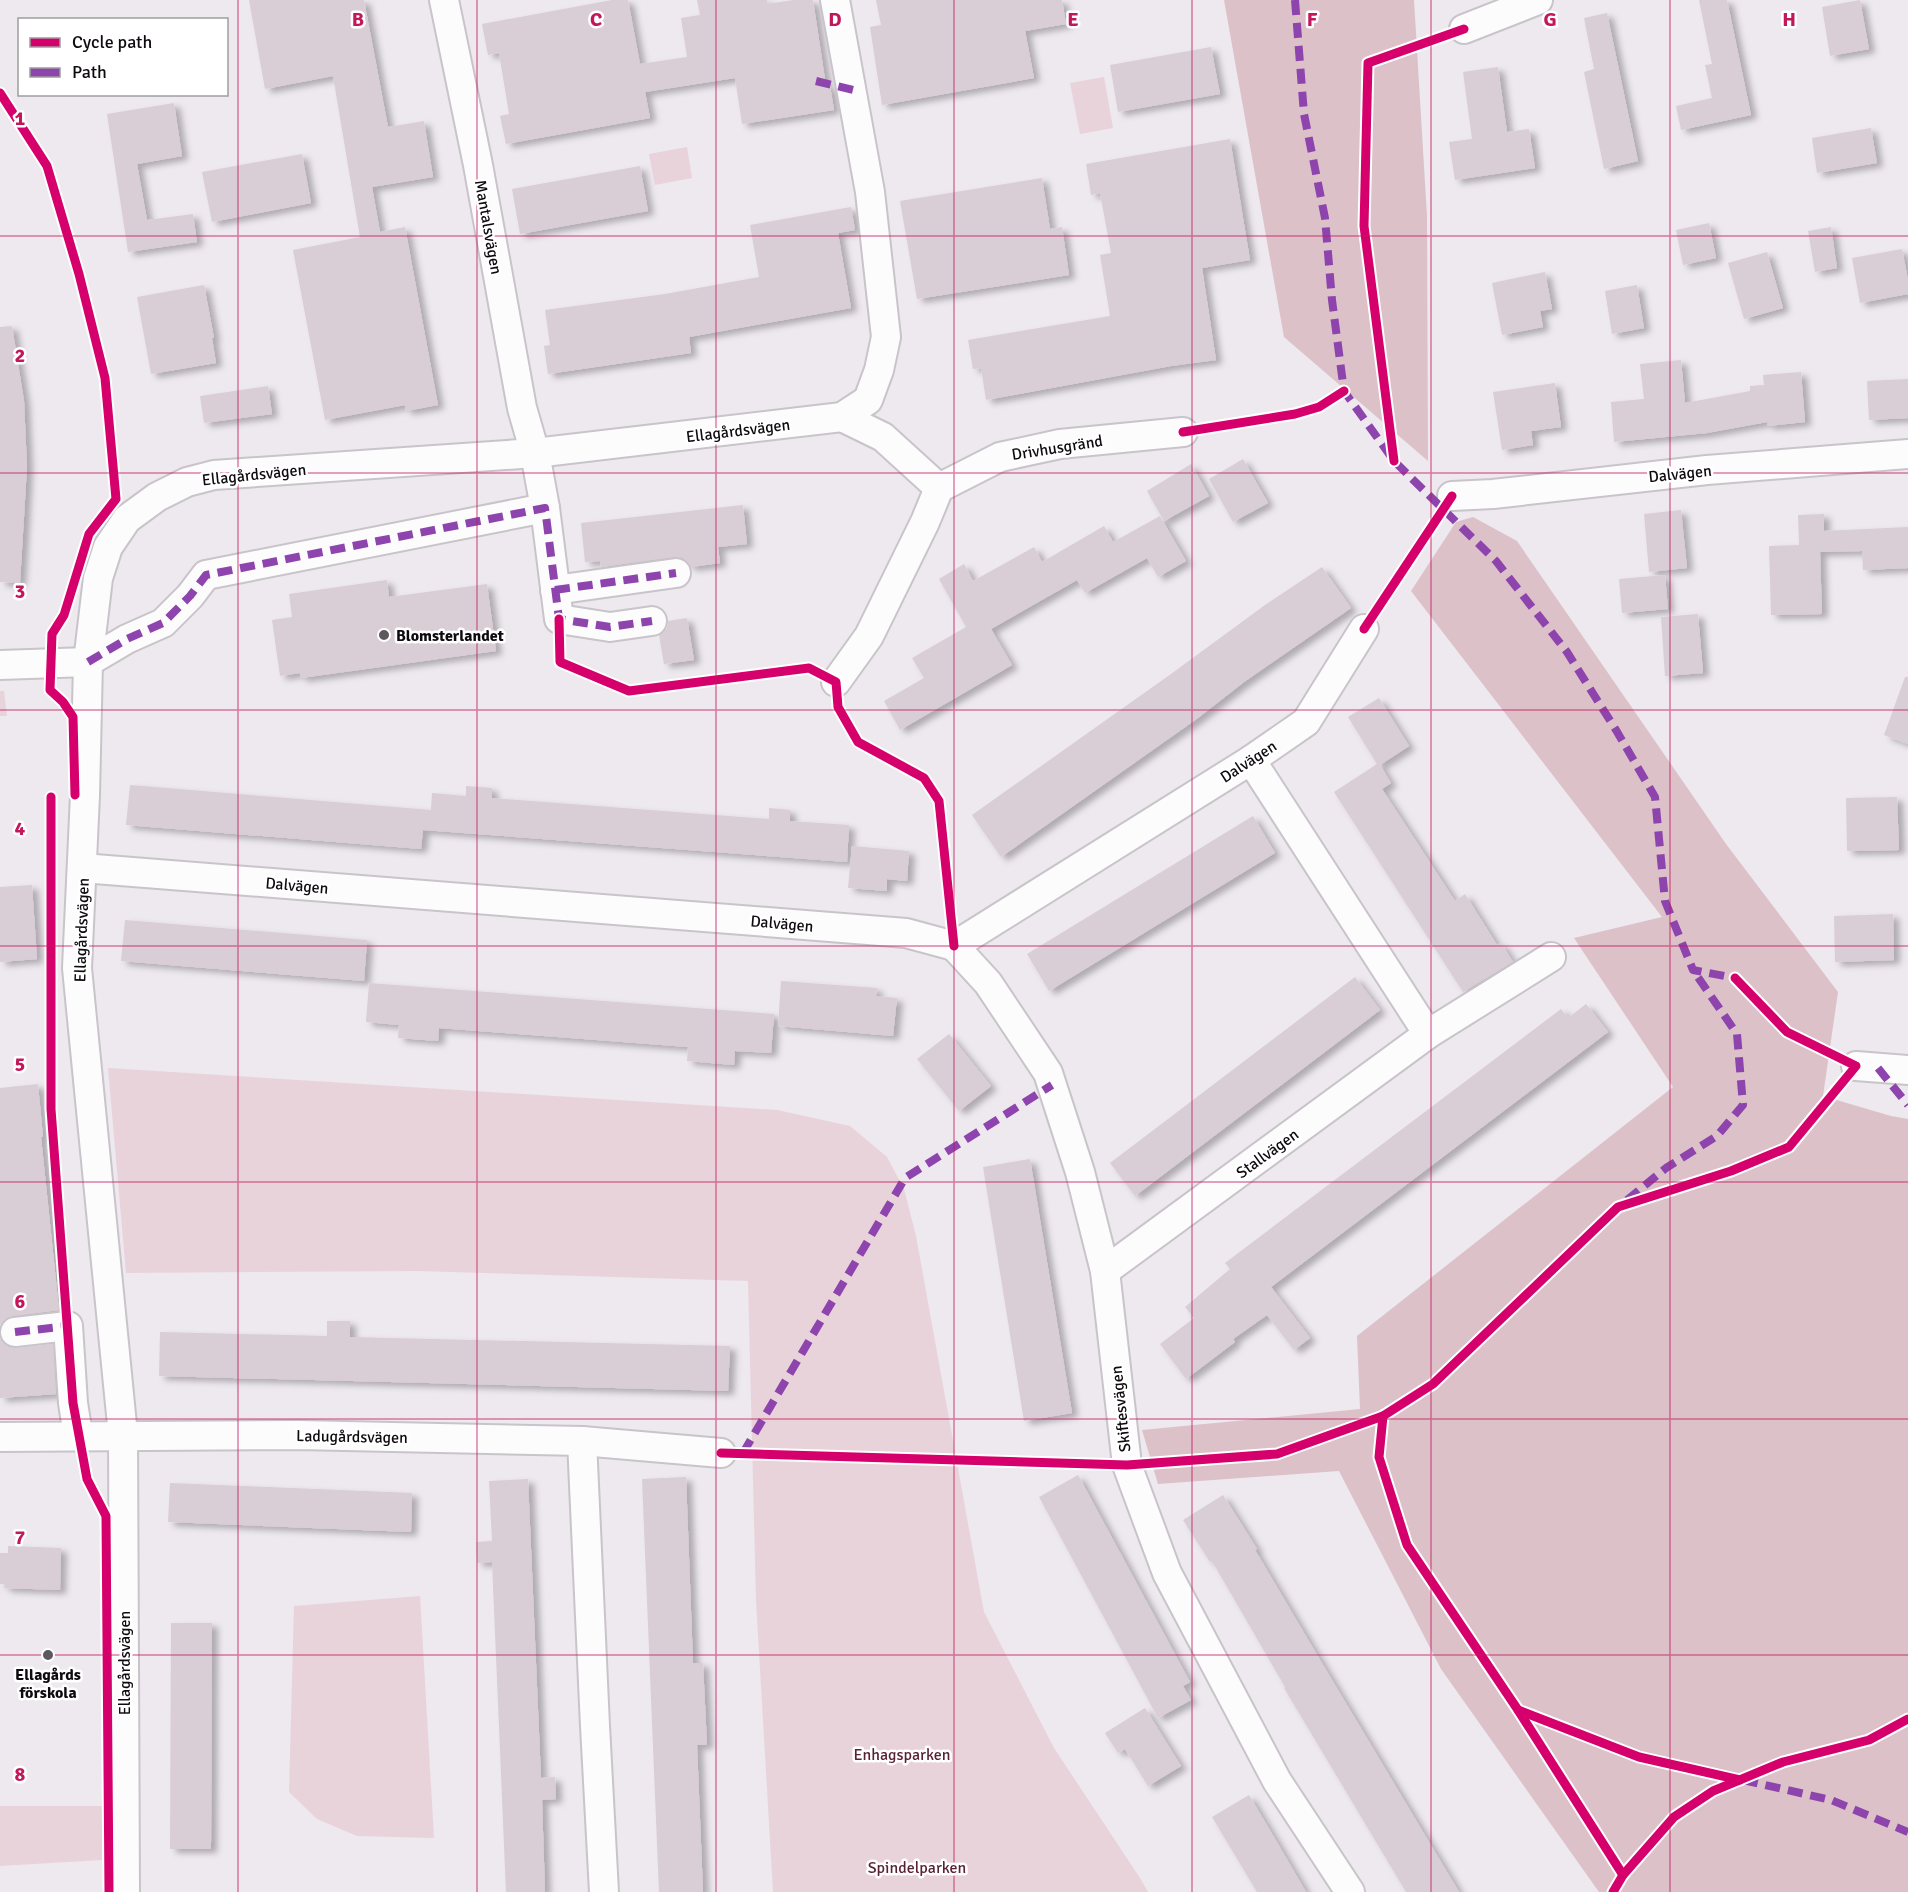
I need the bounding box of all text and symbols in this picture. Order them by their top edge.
text: B [352,7,364,32]
text: C [590,7,602,32]
text: D [828,7,842,32]
text: E [1067,7,1079,32]
text: F [1307,7,1318,32]
text: G [1543,7,1557,32]
text: H [1782,7,1796,32]
legend [18,18,228,96]
text: Cycle path [72,31,152,53]
text: Path [72,61,107,83]
text: 1 [15,106,26,131]
street label: Mantalsvägen [470,178,506,276]
text: 2 [15,343,25,368]
street label: Ellagårdsvägen [685,415,791,447]
street label: Drivhusgränd [1010,431,1104,465]
street label: Ellagårdsvägen [201,460,307,490]
street label: Dalvägen [1648,461,1713,487]
text: 3 [15,579,25,604]
place label: Blomsterlandet [396,626,504,646]
marker: Blomsterlandet [377,628,391,642]
street label: Dalvägen [1217,736,1281,787]
text: 4 [15,816,26,841]
street label: Dalvägen [264,873,329,899]
street label: Ellagårdsvägen [70,877,94,983]
street label: Dalvägen [749,911,814,937]
text: 5 [15,1052,25,1077]
street label: Stallvägen [1233,1125,1303,1183]
text: 6 [15,1289,26,1314]
street label: Skiftesvägen [1107,1365,1135,1453]
street label: Ladugårdsvägen [296,1426,408,1448]
text: 7 [15,1525,26,1550]
street label: Ellagårdsvägen [115,1611,135,1715]
marker: Ellagårds förskola [41,1648,55,1662]
place label: Ellagårds förskola [15,1665,81,1703]
park label: Enhagsparken [854,1745,950,1765]
text: 8 [15,1762,26,1787]
park label: Spindelparken [868,1858,966,1878]

